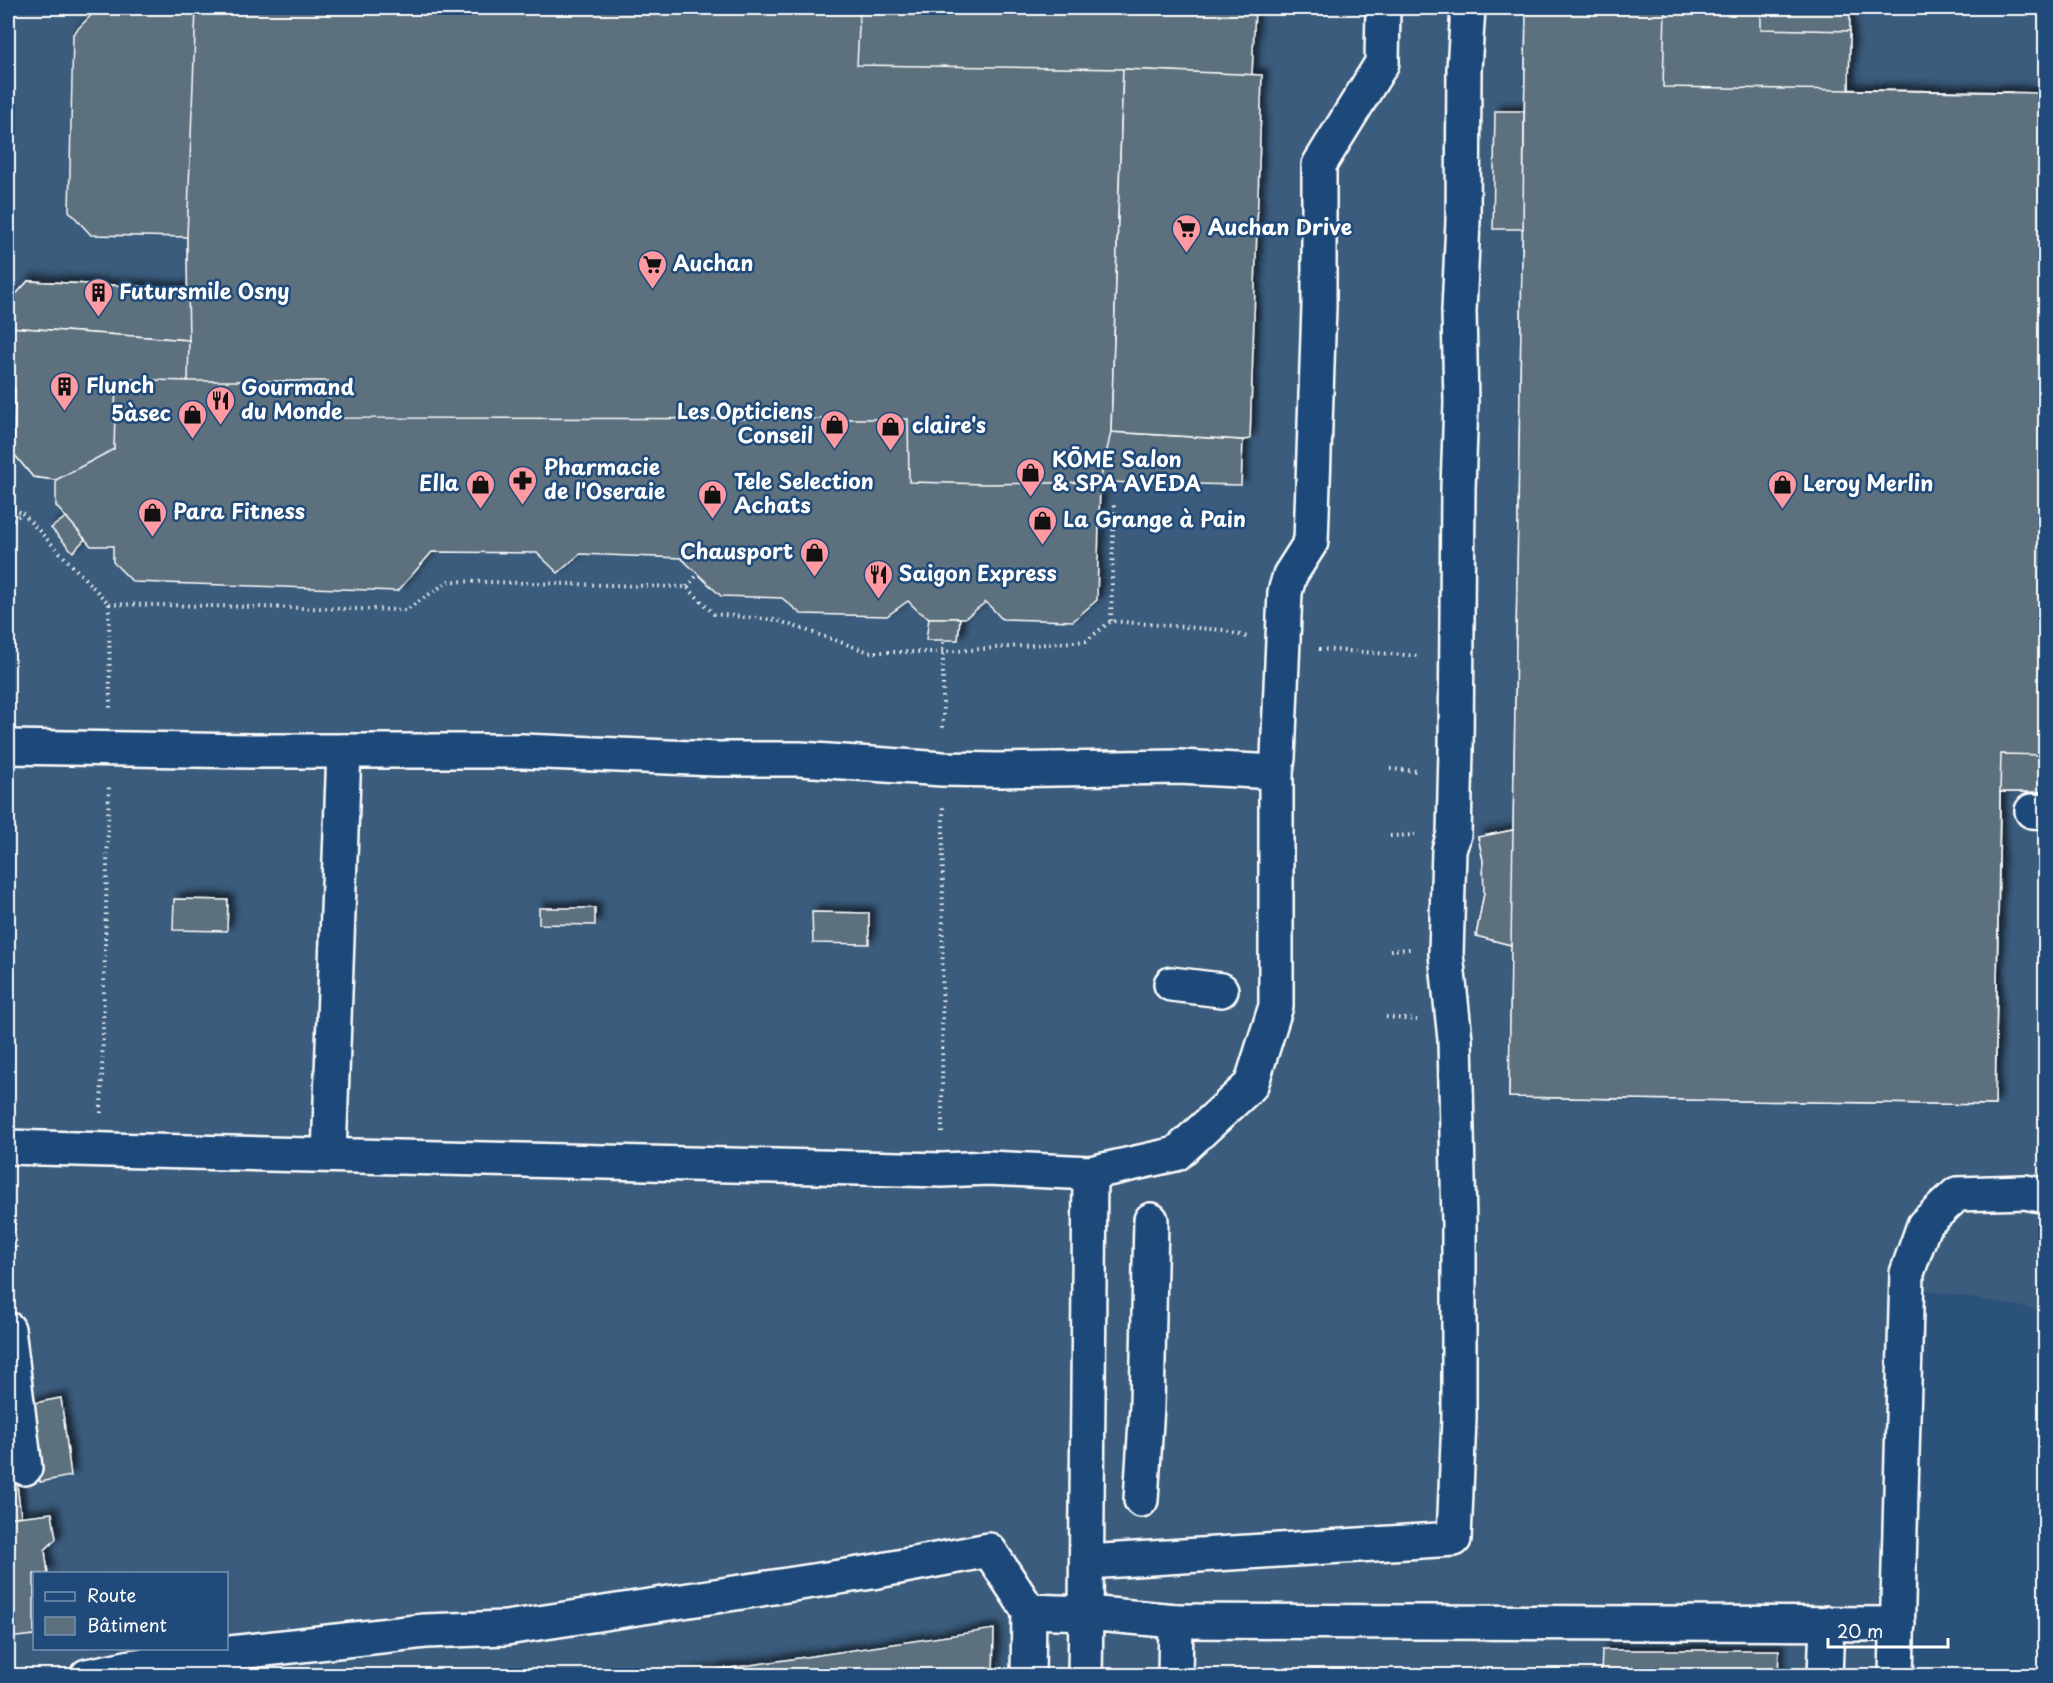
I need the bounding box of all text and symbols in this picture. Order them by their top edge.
place label: Auchan Drive [1208,210,1352,242]
supermarket icon: Auchan Drive [1171,212,1203,254]
place label: Auchan [673,246,753,278]
supermarket icon: Auchan [636,248,668,290]
place label: Futursmile Osny [119,274,290,306]
building icon: Futursmile Osny [82,276,114,318]
place label: Flunch [86,368,154,400]
building icon: Flunch [49,370,81,412]
place label: Gourmand du Monde [241,370,354,426]
restaurant icon: Gourmand du Monde [204,384,236,426]
place label: Les Opticiens Conseil [677,394,813,450]
place label: 5àsec [111,396,171,428]
shop icon: 5àsec [176,398,208,440]
shop icon: Les Opticiens Conseil [818,408,850,450]
place label: claire's [912,408,986,440]
shop icon: claire's [875,410,907,452]
place label: KŌME Salon & SPA AVEDA [1052,442,1202,498]
place label: Pharmacie de l'Oseraie [544,450,665,506]
shop icon: KŌME Salon & SPA AVEDA [1015,456,1047,498]
pharmacy icon: Pharmacie de l'Oseraie [507,464,539,506]
place label: Tele Selection Achats [734,464,874,520]
place label: Ella [419,466,459,498]
place label: Leroy Merlin [1803,466,1933,498]
shop icon: Ella [464,468,496,510]
shop icon: Leroy Merlin [1766,468,1798,510]
shop icon: Tele Selection Achats [697,478,729,520]
place label: Para Fitness [173,494,305,526]
shop icon: Para Fitness [136,496,168,538]
place label: La Grange à Pain [1063,502,1246,534]
shop icon: La Grange à Pain [1026,504,1058,546]
place label: Chausport [680,534,793,566]
shop icon: Chausport [798,536,830,578]
place label: Saigon Express [899,556,1057,588]
restaurant icon: Saigon Express [862,558,894,600]
legend [33,1572,228,1650]
text: Route [87,1581,137,1608]
text: Bâtiment [87,1611,167,1638]
scale bar [1828,1611,1948,1649]
text: 20 m [1837,1617,1883,1644]

